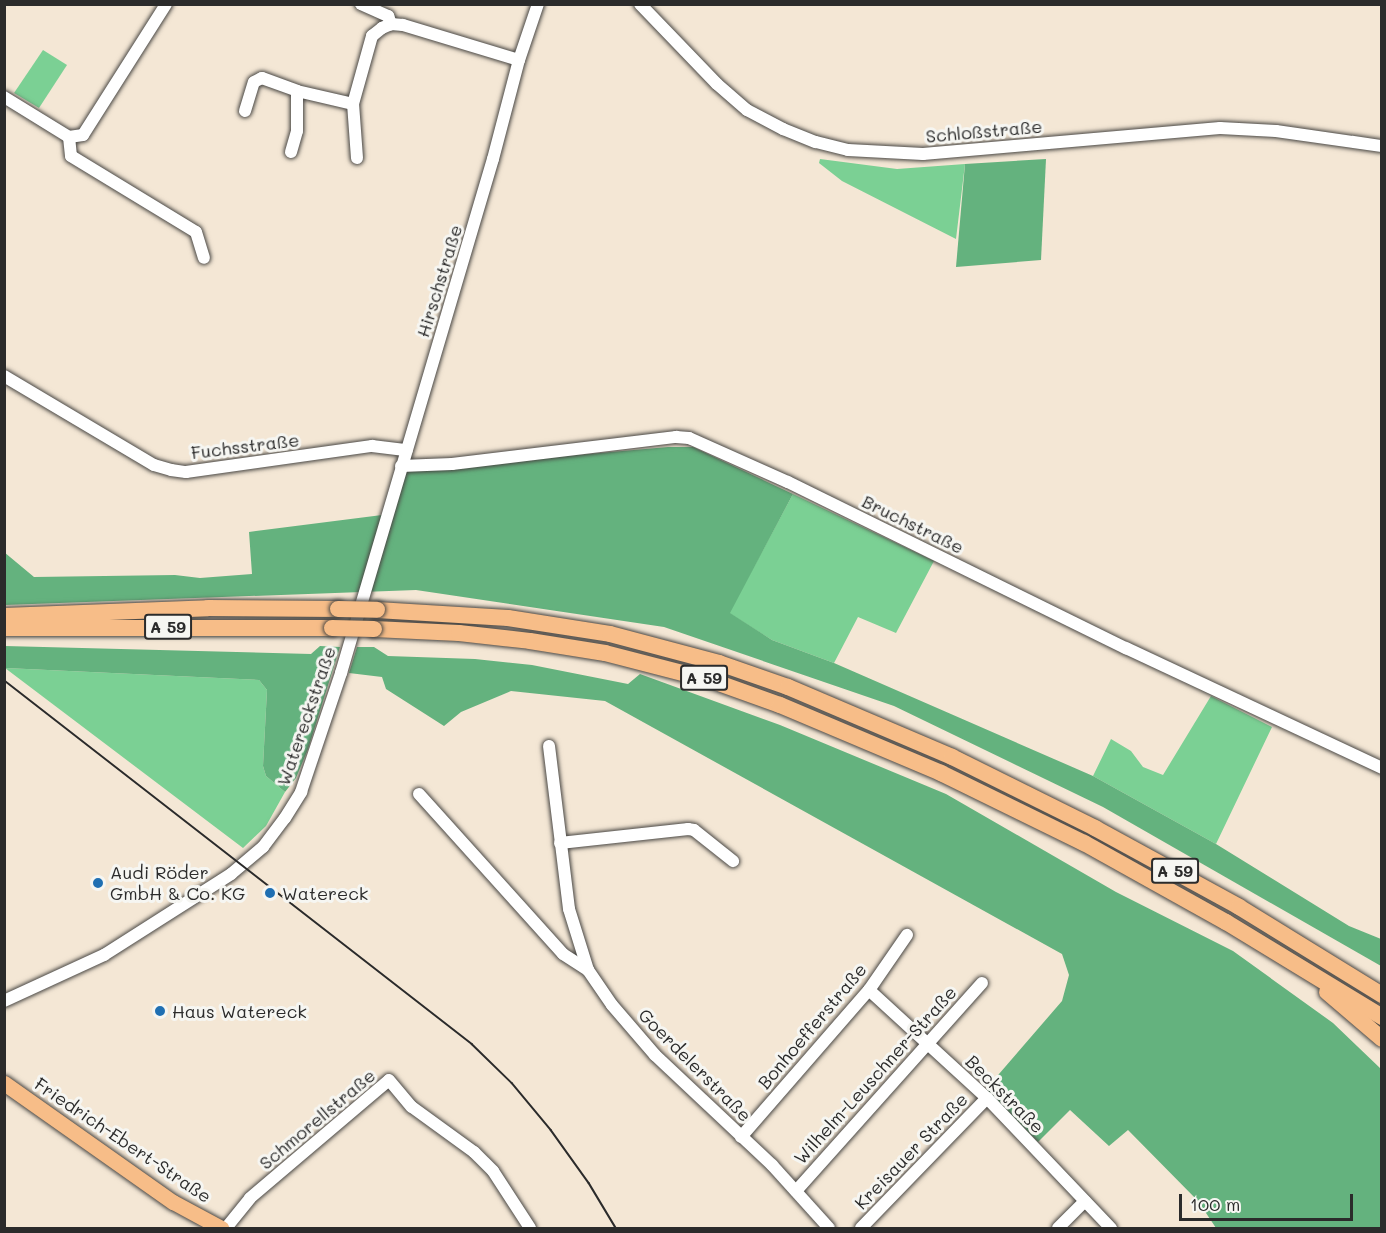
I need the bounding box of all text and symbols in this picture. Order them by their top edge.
street label: Schloßstraße [925,115,1043,147]
street label: Hirschstraße [412,222,466,340]
street label: Fuchsstraße [190,429,300,463]
street label: Bruchstraße [859,490,967,558]
road number: A 59 [144,614,192,640]
street label: Watereckstraße [272,644,340,788]
road number: A 59 [680,665,728,691]
road number: A 59 [1151,858,1199,884]
place label: Audi Röder GmbH & Co. KG [110,862,245,904]
marker: Audi Röder GmbH & Co. KG [91,876,105,890]
place label: Watereck [282,882,368,904]
marker: Watereck [263,886,277,900]
street label: Bonhoefferstraße [753,959,871,1093]
street label: Wilhelm-Leuschner-Straße [789,982,961,1168]
place label: Haus Watereck [172,1000,307,1022]
marker: Haus Watereck [153,1004,167,1018]
street label: Goerdelerstraße [634,1004,756,1126]
street label: Beckstraße [961,1050,1049,1138]
street label: Schmorellstraße [255,1064,379,1174]
street label: Friedrich-Ebert-Straße [31,1073,215,1207]
street label: Kreisauer Straße [850,1088,972,1214]
scale bar [1182,1182,1356,1220]
text: 100 m [1190,1192,1240,1216]

